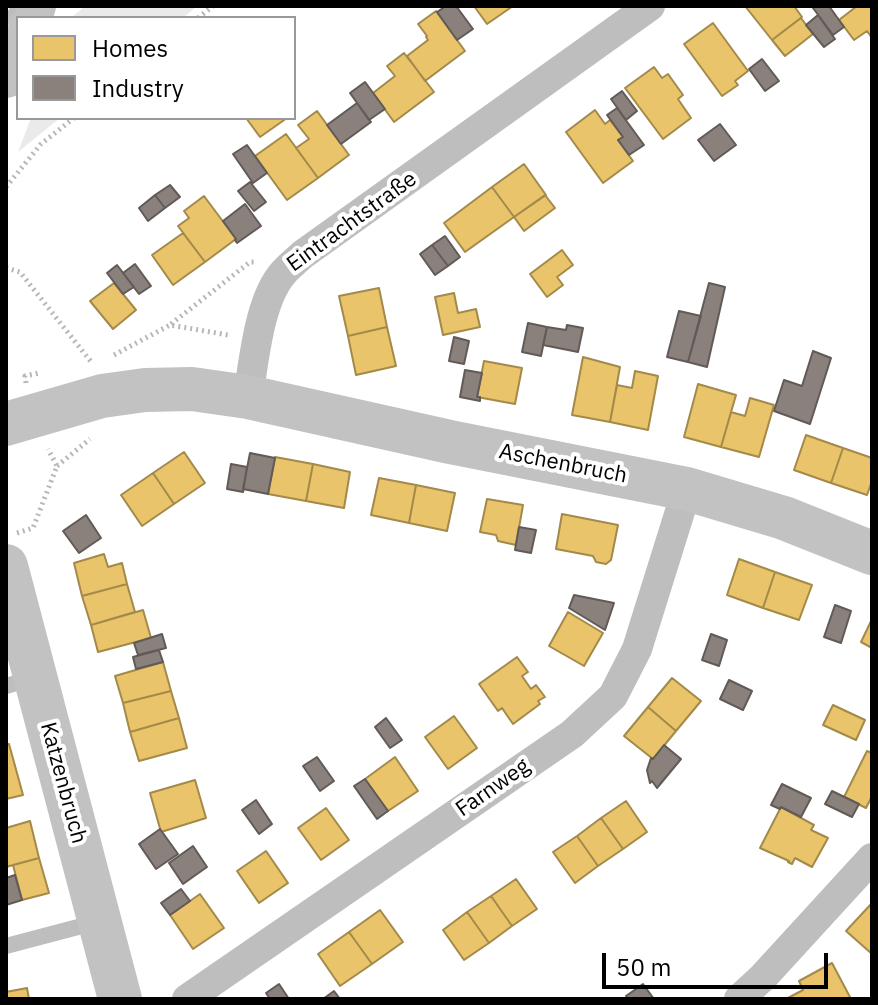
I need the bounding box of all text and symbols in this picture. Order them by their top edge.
legend [16,16,296,120]
text: Homes [92,32,168,64]
text: Industry [92,72,184,104]
street label: Eintrachtstraße [282,166,422,278]
street label: Aschenbruch [497,439,629,489]
street label: Katzenbruch [34,719,92,847]
street label: Farnweg [451,753,535,823]
scale bar [606,937,832,987]
text: 50 m [616,951,671,983]

